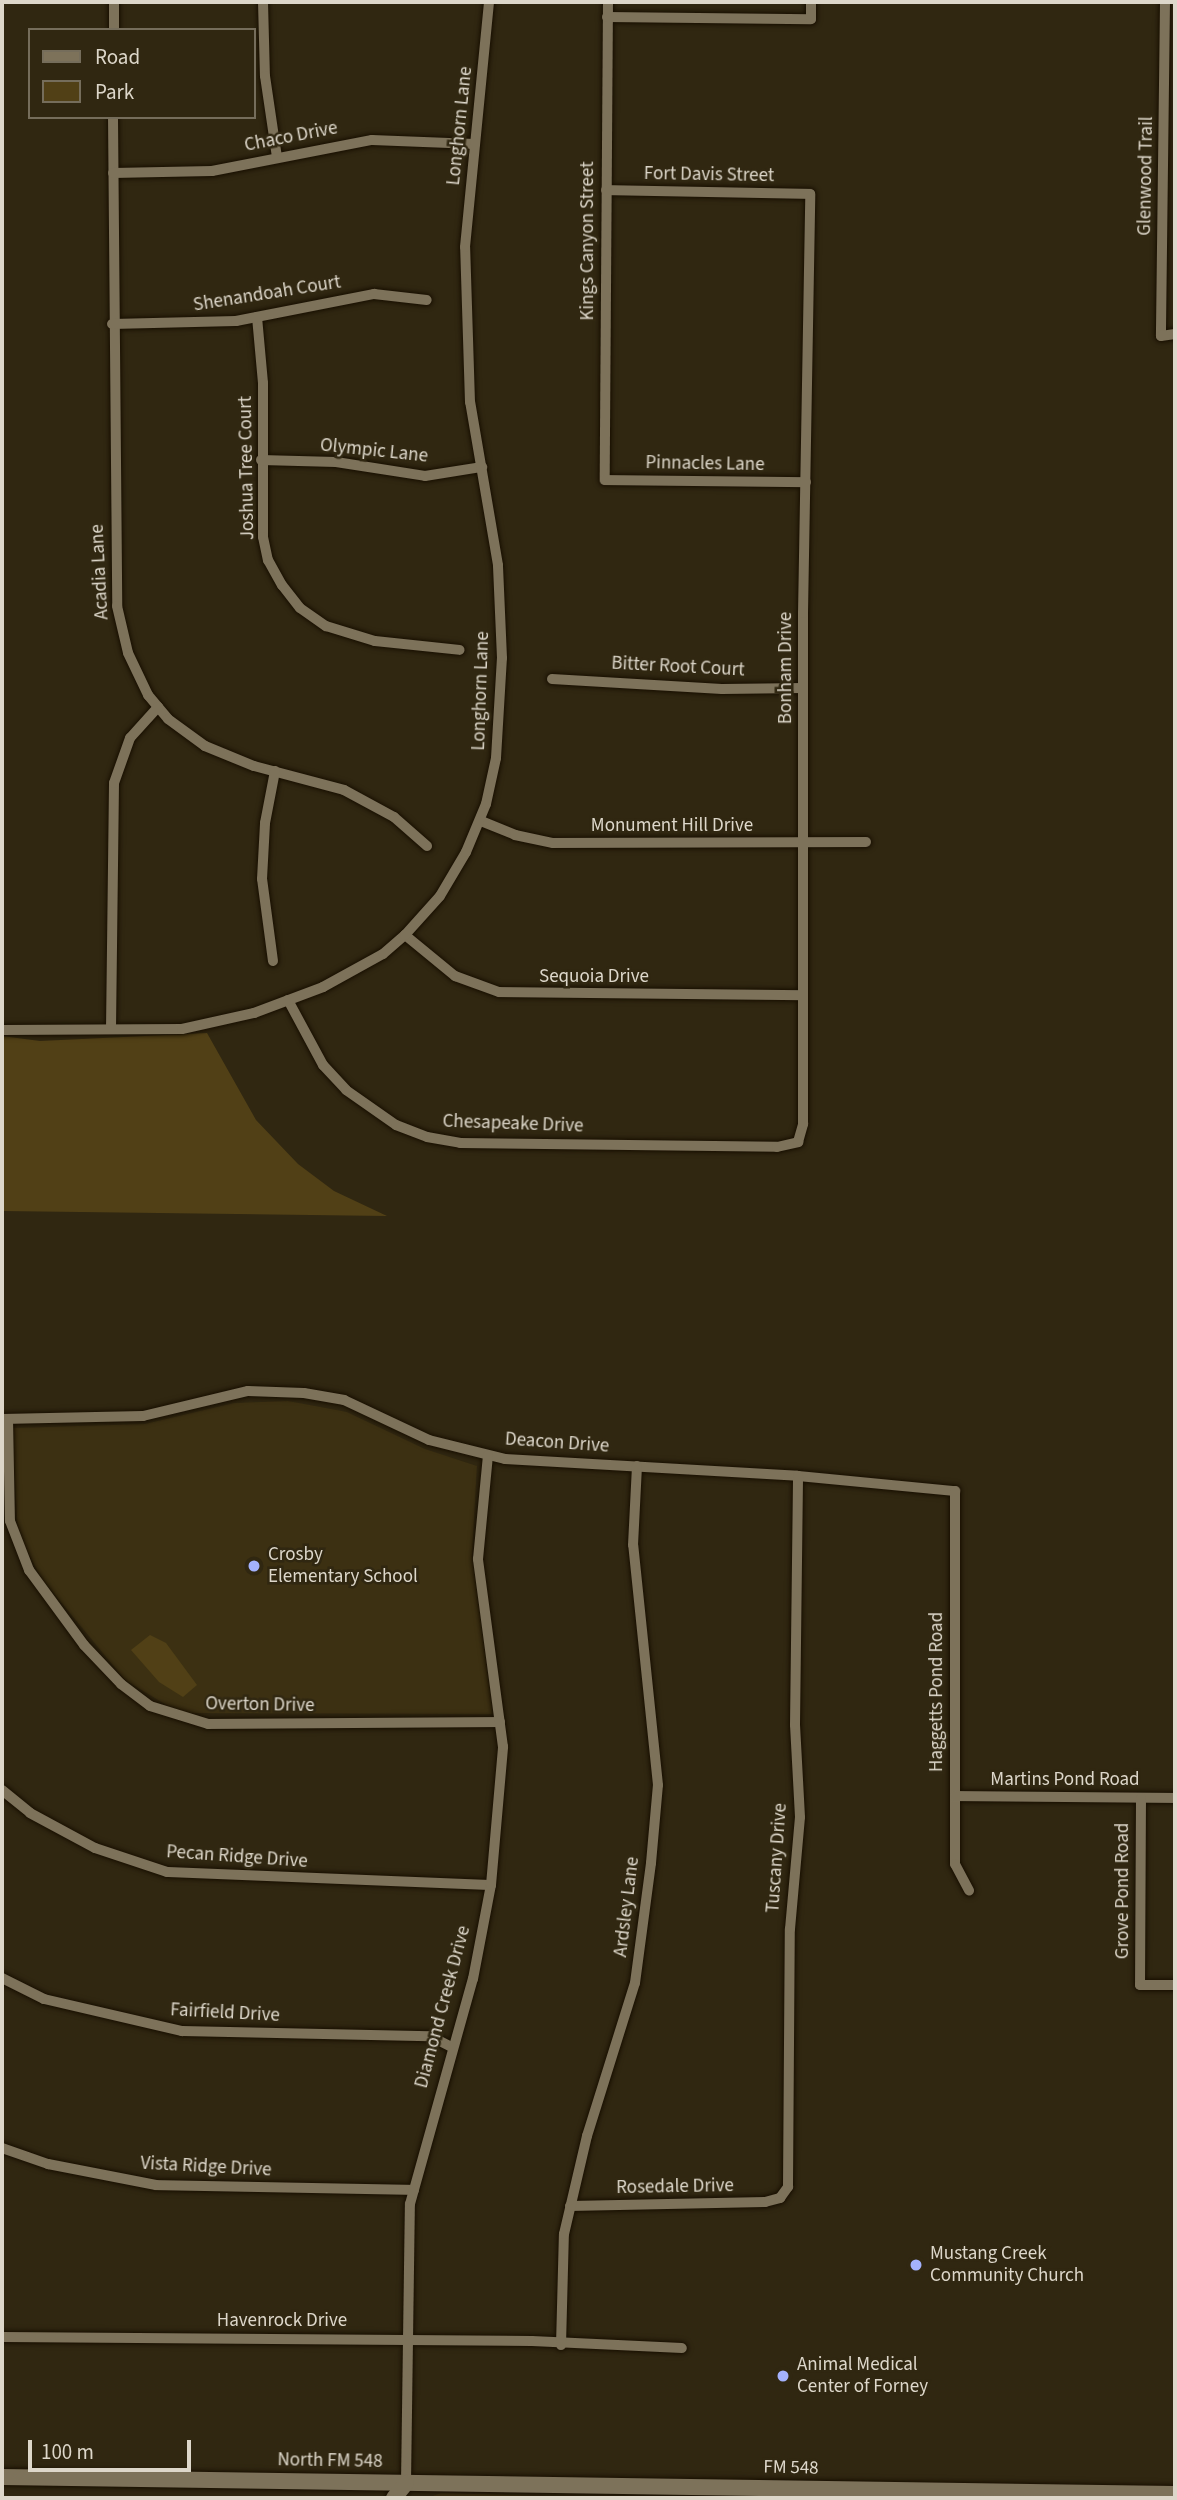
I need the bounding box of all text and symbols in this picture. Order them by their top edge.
legend [28,28,256,119]
text: Road [95,42,140,72]
street label: Longhorn Lane [442,65,478,187]
text: Park [95,77,134,107]
street label: Glenwood Trail [1134,116,1158,236]
street label: Chaco Drive [243,117,339,157]
street label: Kings Canyon Street [577,161,599,321]
street label: Fort Davis Street [644,162,774,188]
street label: Shenandoah Court [192,271,342,317]
street label: Joshua Tree Court [234,396,260,540]
street label: Olympic Lane [319,434,429,468]
street label: Pinnacles Lane [645,452,765,476]
street label: Acadia Lane [86,524,114,620]
street label: Bonham Drive [775,612,797,724]
street label: Longhorn Lane [468,631,494,751]
street label: Bitter Root Court [611,652,745,682]
street label: Monument Hill Drive [591,815,753,837]
street label: Sequoia Drive [539,966,649,988]
street label: Chesapeake Drive [442,1110,584,1138]
street label: Deacon Drive [504,1428,610,1458]
place label: Crosby Elementary School [268,1544,418,1588]
marker: Crosby Elementary School [246,1558,262,1574]
street label: Haggetts Pond Road [926,1612,948,1772]
street label: Overton Drive [205,1693,315,1717]
street label: Martins Pond Road [990,1769,1140,1791]
street label: Tuscany Drive [762,1802,792,1914]
street label: Grove Pond Road [1112,1823,1134,1959]
street label: Pecan Ridge Drive [166,1841,308,1873]
street label: Ardsley Lane [610,1856,644,1958]
street label: Diamond Creek Drive [410,1923,476,2091]
street label: Fairfield Drive [170,1999,280,2027]
street label: Vista Ridge Drive [140,2152,272,2182]
street label: Rosedale Drive [616,2175,734,2199]
place label: Mustang Creek Community Church [930,2243,1084,2287]
marker: Mustang Creek Community Church [908,2257,924,2273]
street label: Havenrock Drive [217,2310,347,2332]
place label: Animal Medical Center of Forney [797,2354,928,2398]
marker: Animal Medical Center of Forney [775,2368,791,2384]
scale bar [32,2426,194,2470]
text: 100 m [41,2437,94,2467]
street label: North FM 548 [277,2449,383,2473]
street label: FM 548 [763,2456,819,2480]

